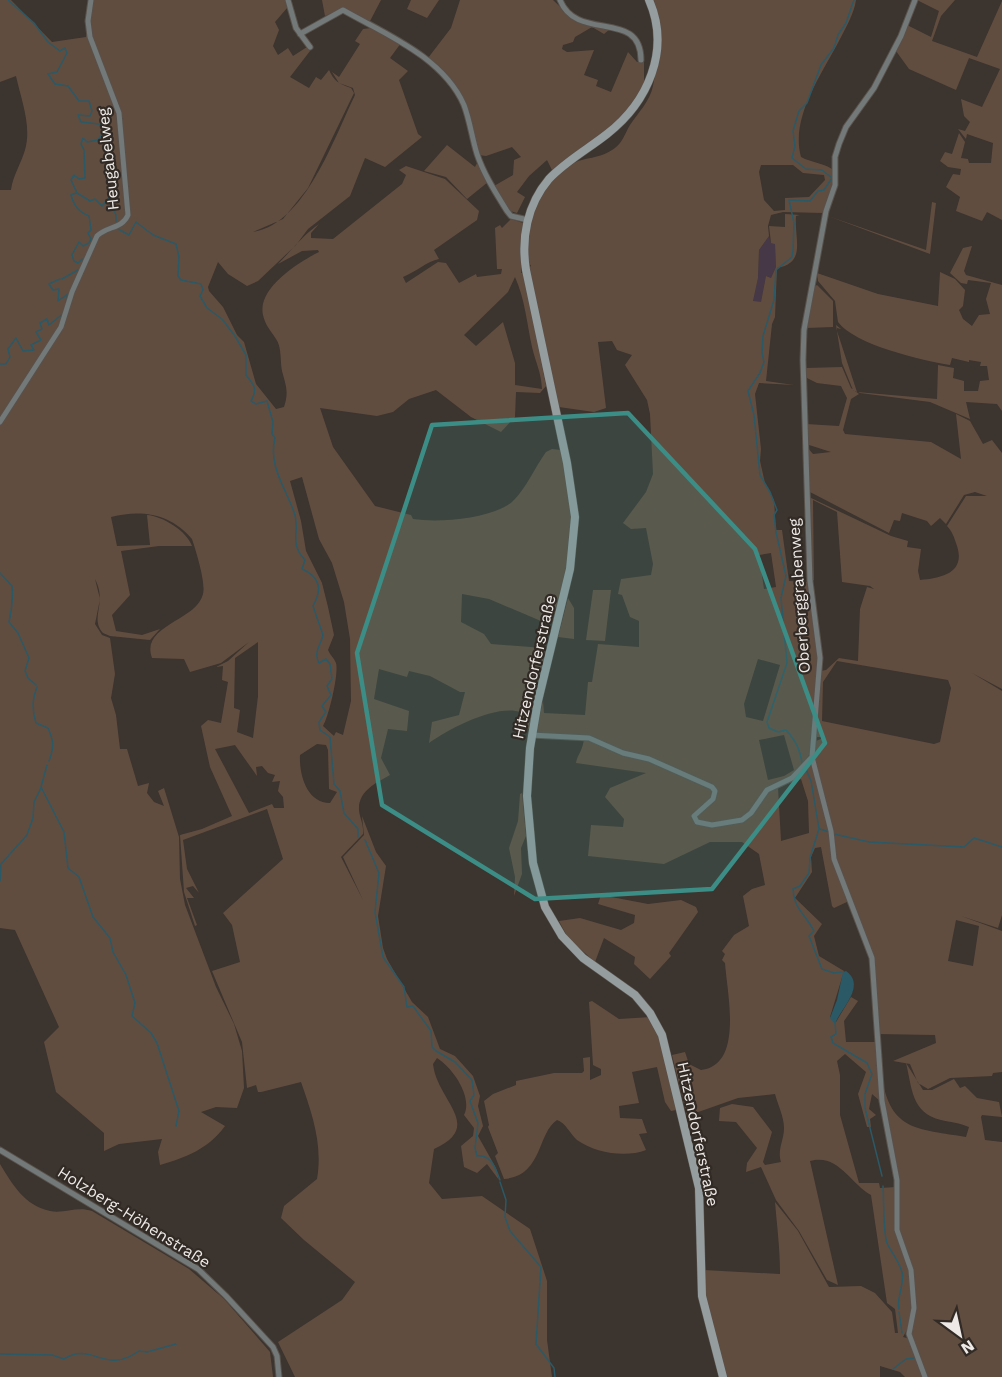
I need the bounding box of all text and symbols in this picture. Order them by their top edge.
street label: Heugabelweg [93,106,123,211]
street label: Oberberggrabenweg [784,517,814,674]
street label: Hitzendorferstraße [508,593,560,741]
street label: Hitzendorferstraße [673,1060,723,1208]
street label: Holzberg-Höhenstraße [54,1162,214,1272]
north arrow [930,1305,990,1365]
text: N [958,1336,978,1358]

